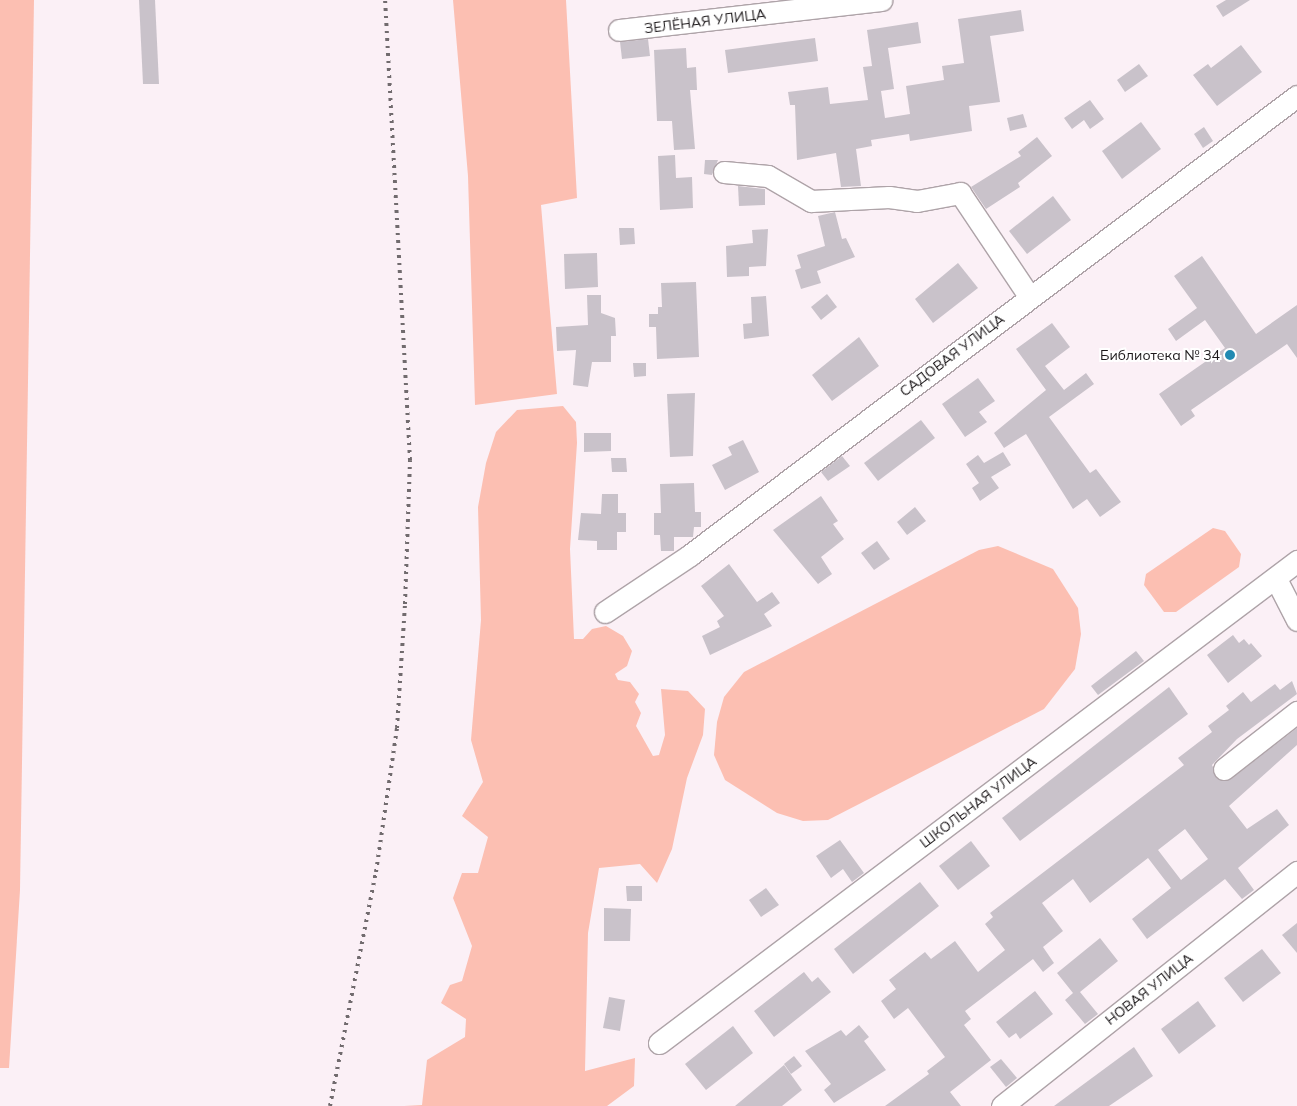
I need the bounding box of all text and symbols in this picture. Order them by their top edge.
street label: ЗЕЛЁНАЯ УЛИЦА [643,5,767,37]
street label: САДОВАЯ УЛИЦА [896,310,1008,400]
place label: Библиотека № 34 [1100,347,1220,363]
marker: Библиотека № 34 [1224,349,1236,361]
street label: ШКОЛЬНАЯ УЛИЦА [916,753,1040,851]
street label: НОВАЯ УЛИЦА [1102,950,1196,1028]

